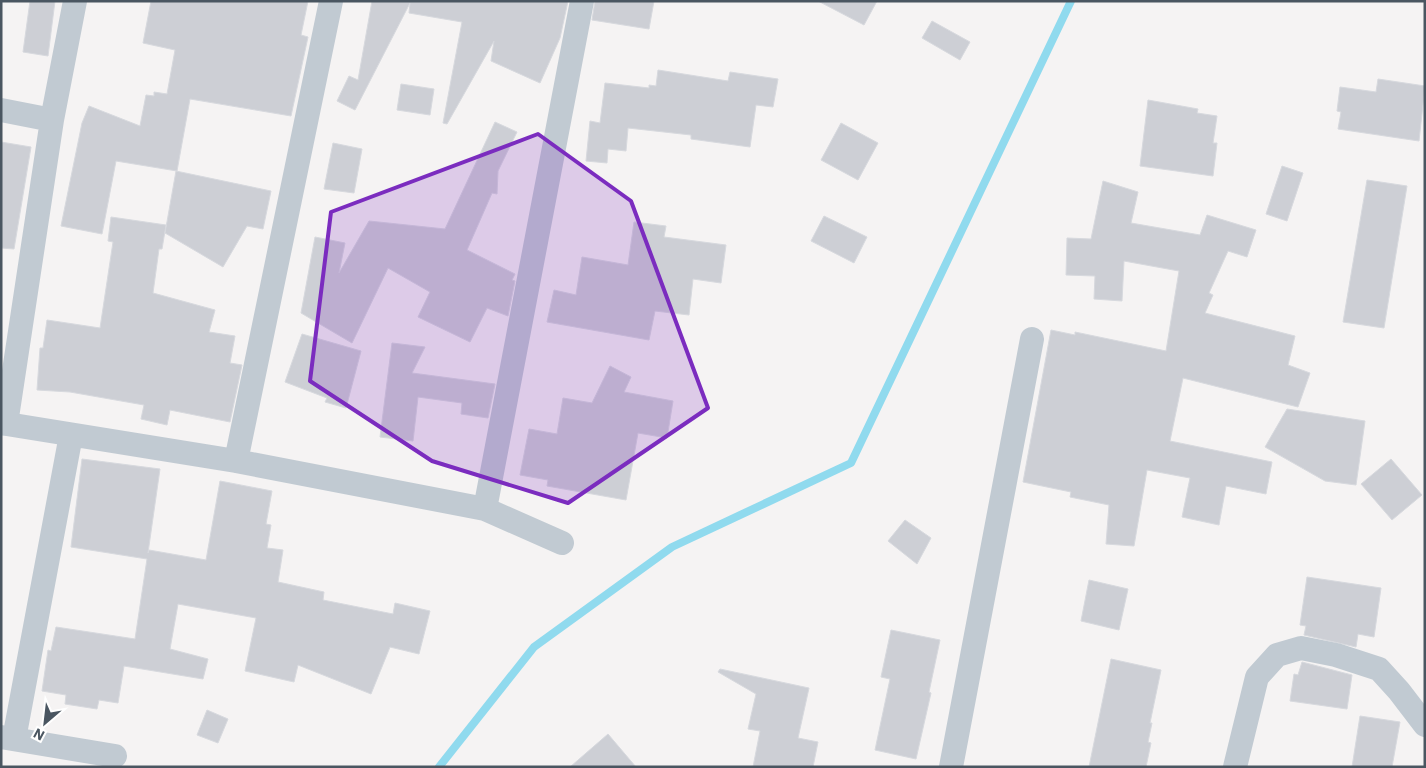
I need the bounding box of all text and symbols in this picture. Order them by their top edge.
north arrow [20,698,70,748]
text: N [30,724,48,745]

